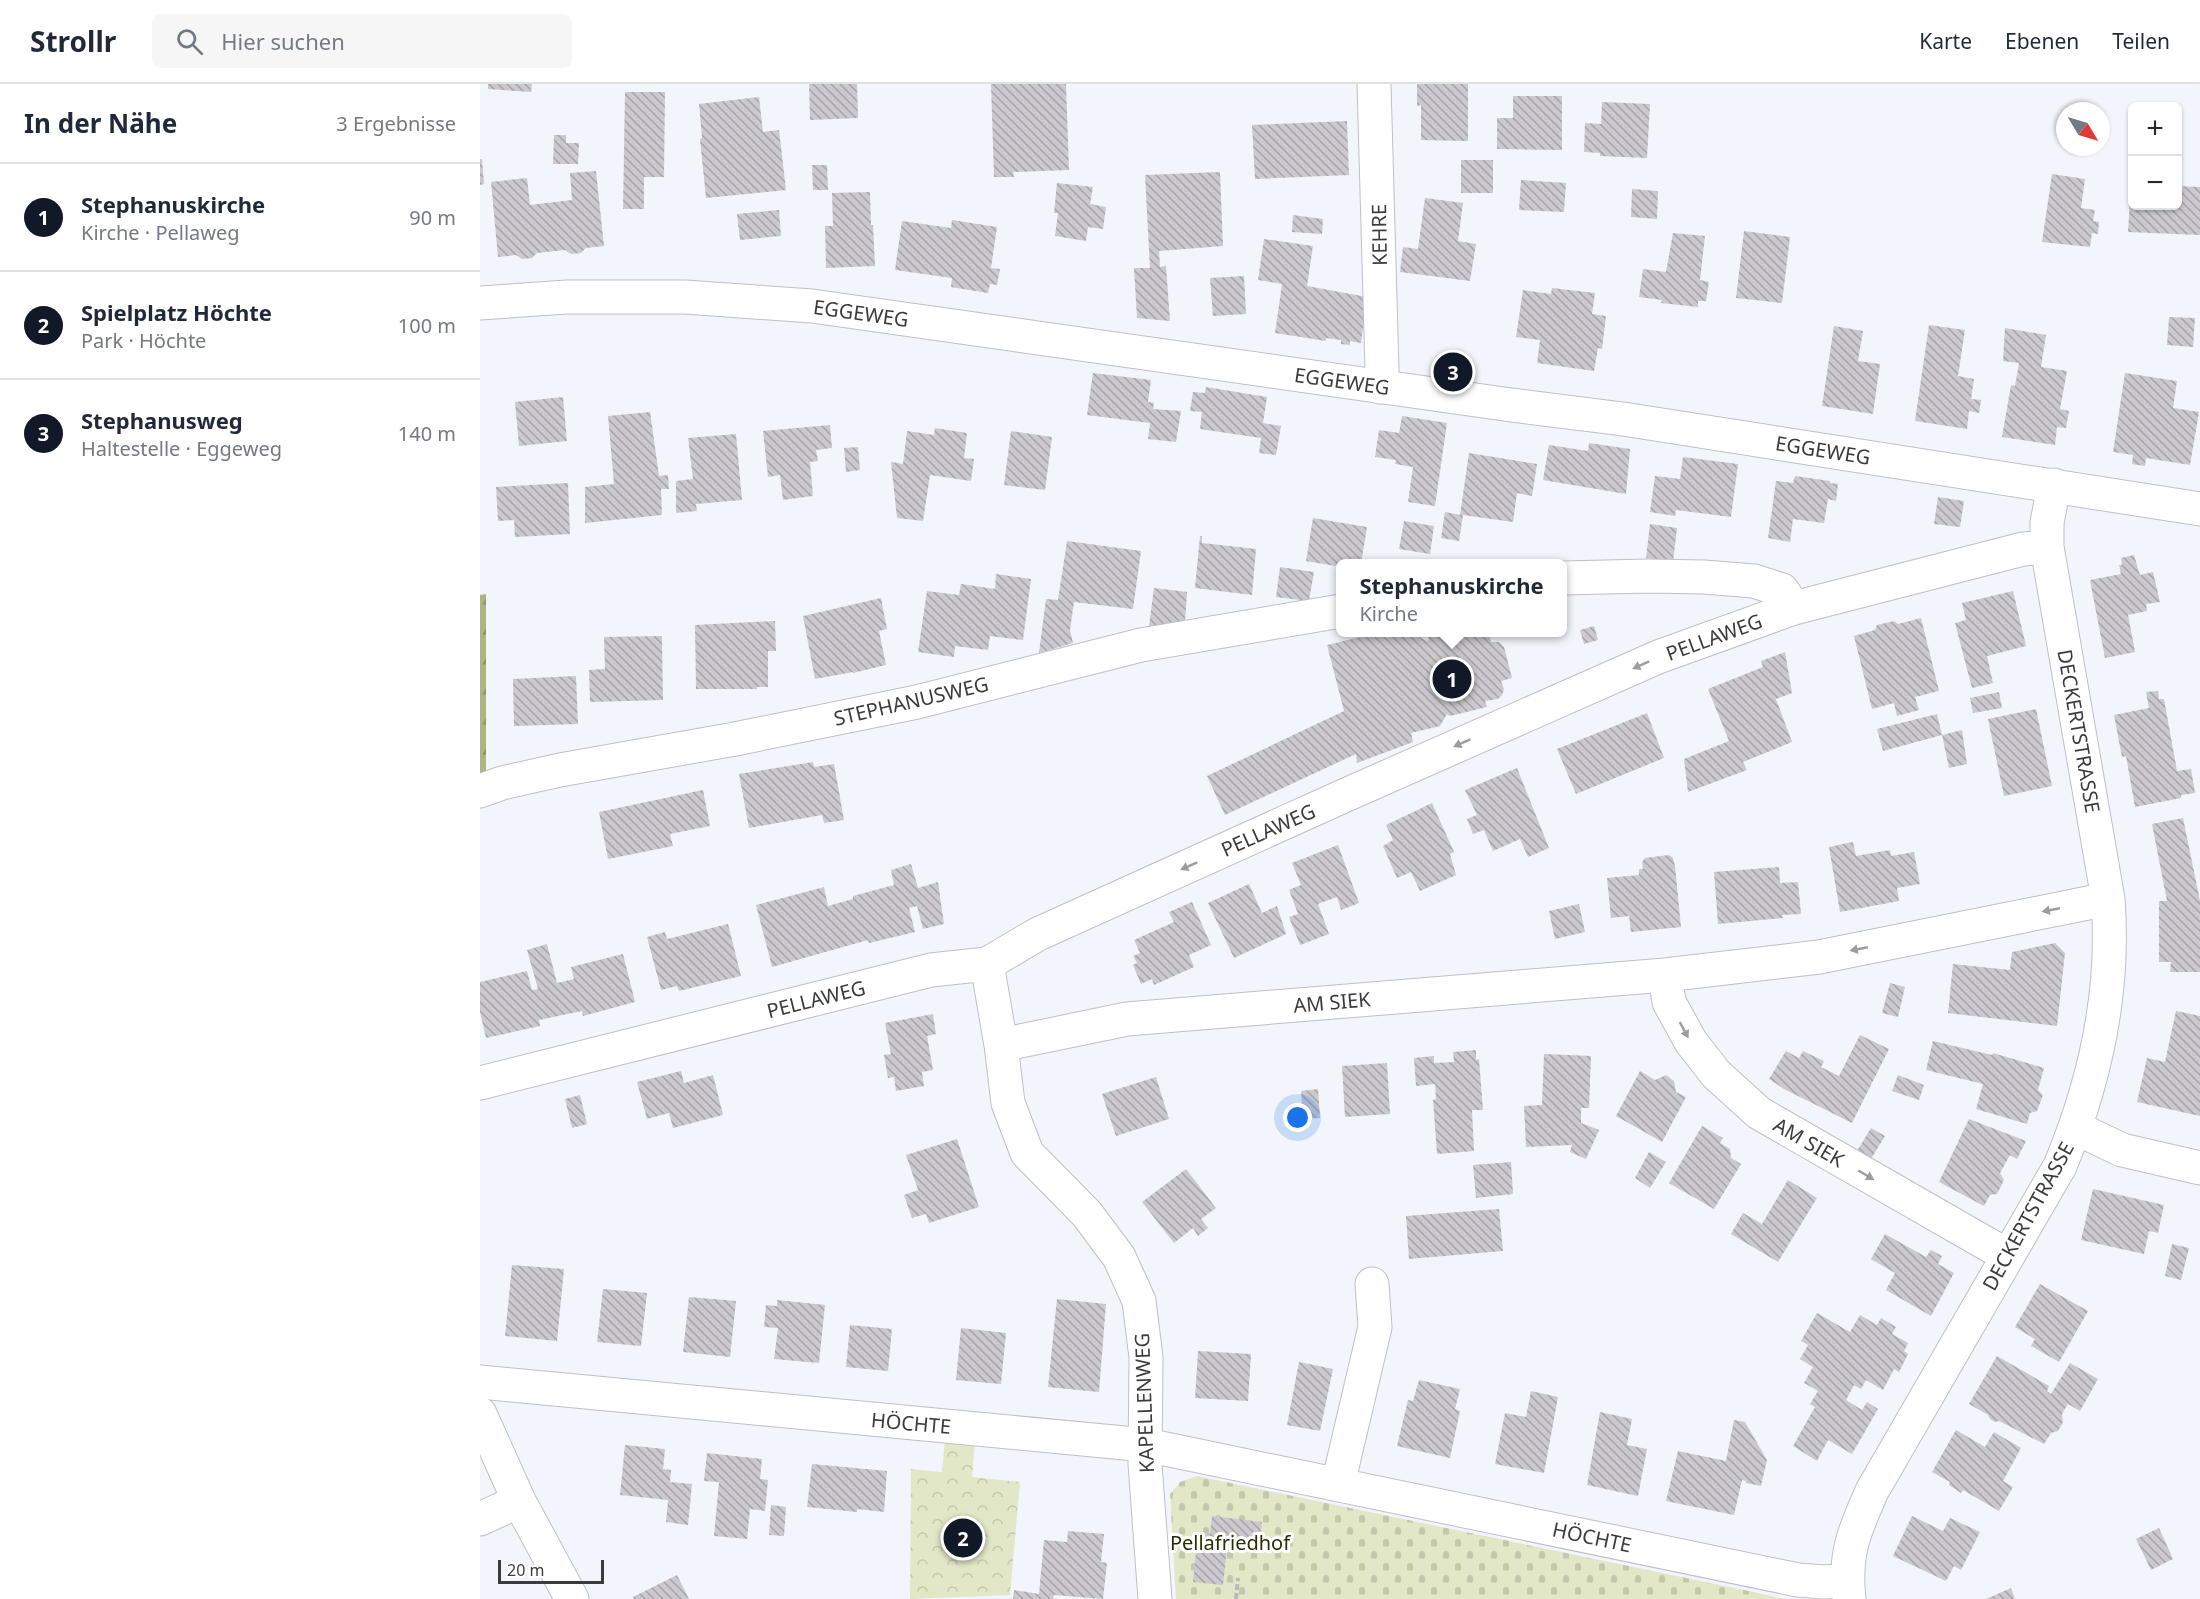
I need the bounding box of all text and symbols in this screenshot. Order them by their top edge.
search box [152,14,572,68]
text: Strollr [30,22,116,60]
icon: search [173,25,206,58]
text: Hier suchen [221,26,345,56]
text: Karte [1919,27,1972,55]
text: Ebenen [2005,27,2079,55]
text: Teilen [2112,27,2170,55]
north arrow [2056,102,2110,156]
map controls [2128,102,2182,210]
button: + [2128,102,2182,156]
text: In der Nähe [24,105,177,141]
text: 3 Ergebnisse [336,110,456,137]
button: − [2128,156,2182,210]
text: Stephanuskirche [81,189,265,219]
text: 1 [38,204,49,231]
text: 90 m [409,204,456,231]
street label: KEHRE [1365,204,1393,266]
text: Kirche · Pellaweg [81,219,240,246]
street label: EGGEWEG [812,293,910,333]
text: Spielplatz Höchte [81,297,272,327]
text: 2 [38,312,49,339]
text: 100 m [398,312,456,339]
text: Park · Höchte [81,327,206,354]
pin: 3 [1434,350,1472,394]
street label: EGGEWEG [1293,361,1391,401]
text: Stephanusweg [81,405,243,435]
text: 3 [38,420,49,447]
text: 140 m [398,420,456,447]
street label: EGGEWEG [1774,429,1872,471]
text: Haltestelle · Eggeweg [81,435,282,462]
popup [1336,559,1567,637]
text: Stephanuskirche [1359,570,1544,600]
text: Kirche [1359,600,1418,627]
street label: PELLAWEG [1662,607,1766,667]
street label: DECKERTSTRASSE [2051,647,2107,815]
pin: 1 [1432,656,1472,702]
one-way arrow [1631,660,1649,670]
street label: STEPHANUSWEG [831,670,991,732]
one-way arrow [1454,739,1471,748]
street label: PELLAWEG [1217,797,1319,863]
one-way arrow [1179,861,1197,871]
one-way arrow [2041,906,2060,915]
one-way arrow [1850,945,1869,954]
street label: PELLAWEG [764,974,868,1024]
street label: AM SIEK [1292,985,1372,1019]
one-way arrow [1679,1021,1689,1038]
your location [1283,1103,1312,1132]
street label: AM SIEK [1769,1111,1850,1173]
street label: DECKERTSTRASSE [1976,1137,2080,1295]
one-way arrow [1858,1170,1875,1180]
street label: KAPELLENWEG [1128,1333,1160,1473]
street label: HÖCHTE [870,1406,952,1440]
street label: HÖCHTE [1550,1515,1634,1559]
pin: 2 [944,1516,982,1560]
park label: Pellafriedhof [1170,1529,1291,1556]
scale bar [498,1557,604,1584]
text: 20 m [507,1559,544,1581]

